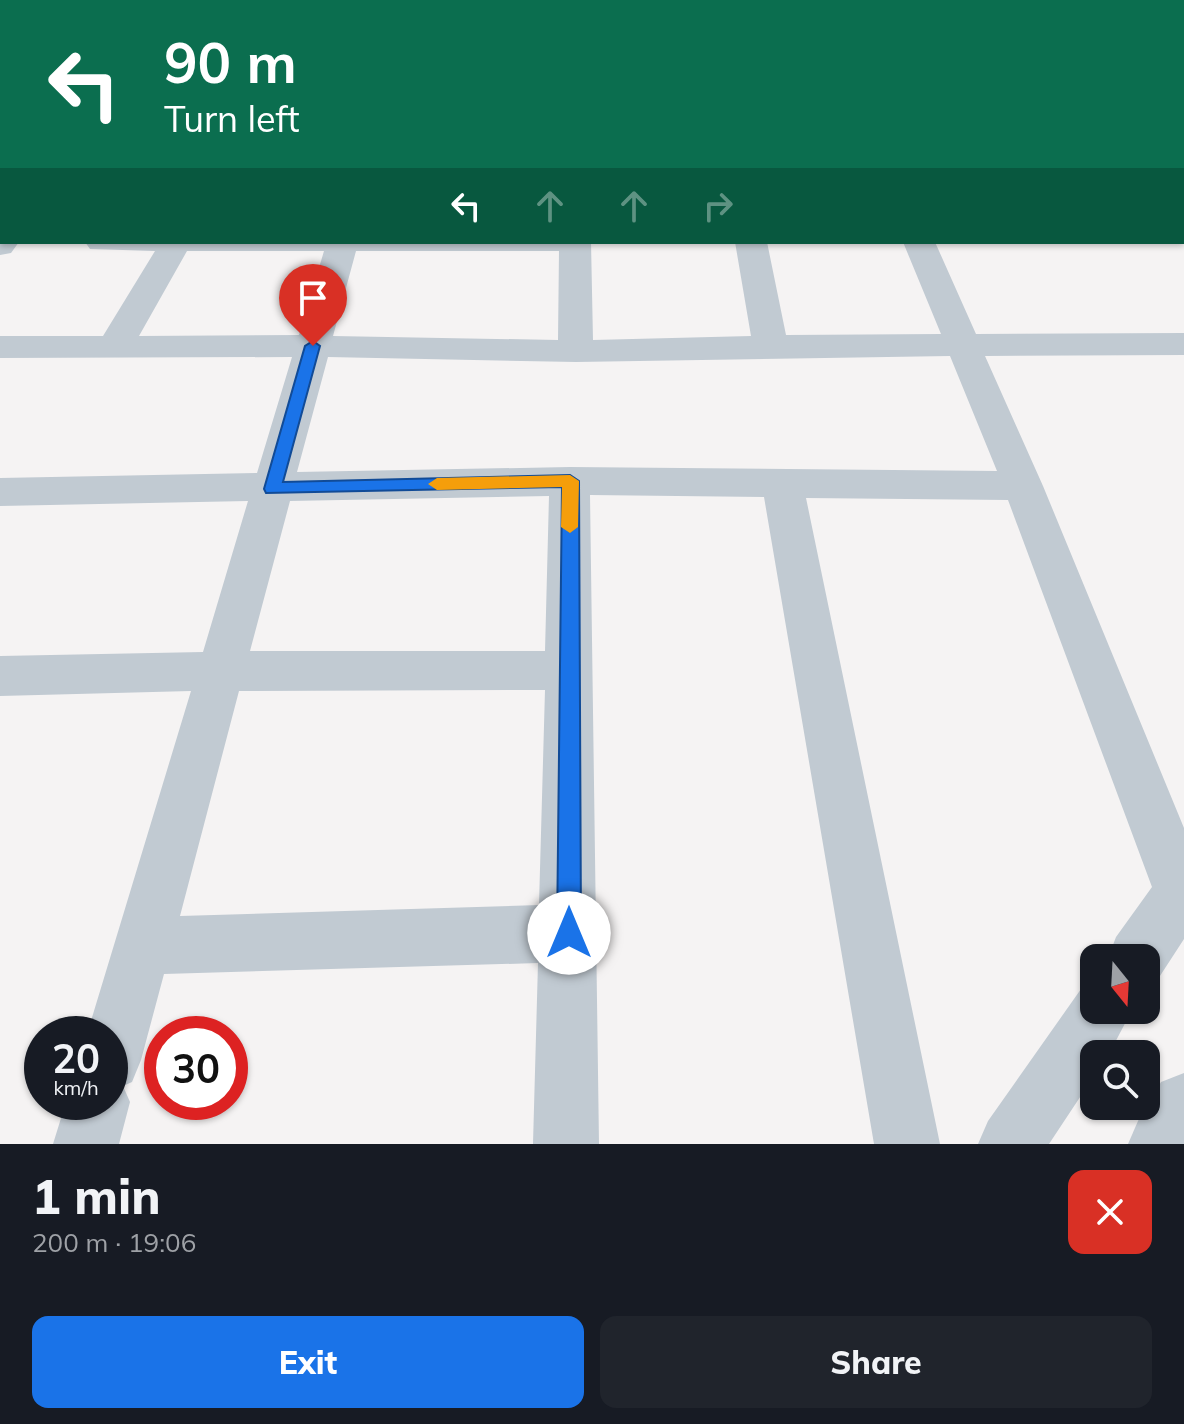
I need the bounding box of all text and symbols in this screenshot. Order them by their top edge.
text: 90 m [164,27,297,97]
icon: left [32,32,136,136]
text: Turn left [164,96,300,141]
icon: left [444,184,488,228]
icon: ahead [528,184,572,228]
icon: ahead [612,184,656,228]
icon: right [696,184,740,228]
pin [279,264,347,346]
icon: arrive [291,276,335,320]
position arrow [527,891,611,975]
north arrow [1080,944,1160,1024]
map controls [1080,944,1160,1120]
speed limit sign: 30 [144,1016,248,1120]
text: 20 [52,1033,100,1083]
button: search [1080,1040,1160,1120]
text: km/h [53,1075,99,1100]
text: 1 min [32,1166,161,1226]
button: close [1068,1170,1152,1254]
text: 200 m · 19:06 [32,1226,196,1259]
button: Exit [32,1316,584,1408]
button: Share [600,1316,1152,1408]

